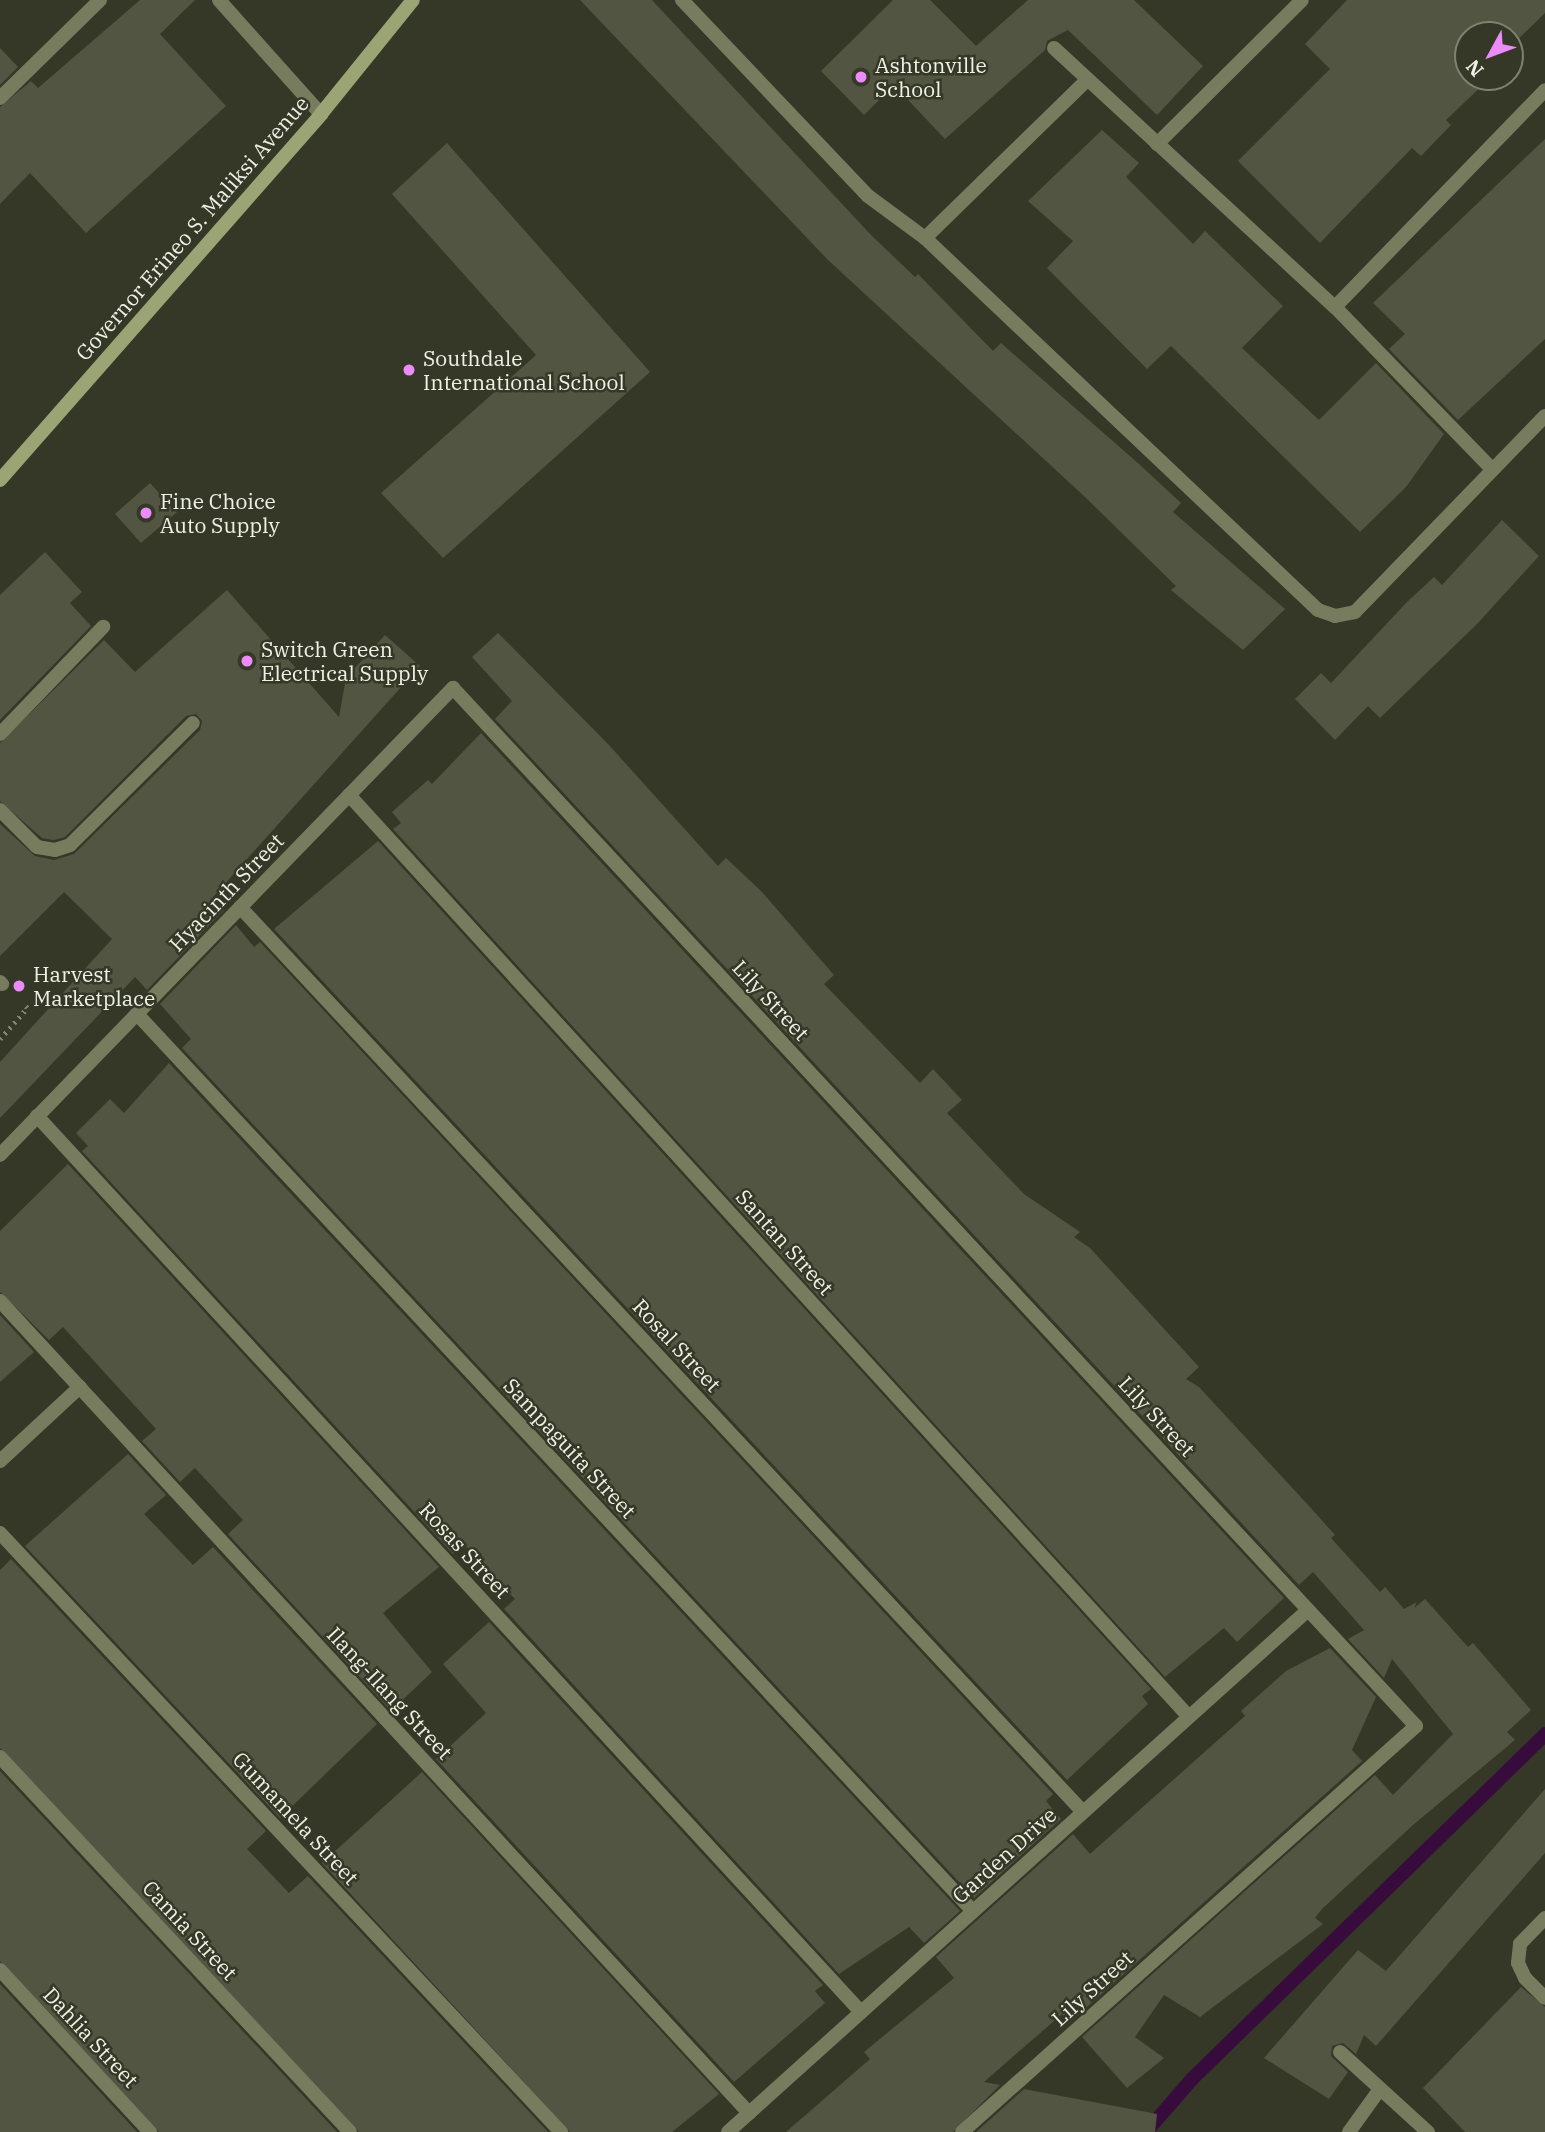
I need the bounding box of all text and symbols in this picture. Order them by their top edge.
north arrow [1454,21,1524,91]
place label: Ashtonville School [875,52,987,102]
text: N [1461,55,1489,82]
marker: Ashtonville School [853,69,869,85]
street label: Governor Erineo S. Maliksi Avenue [70,91,314,365]
place label: Southdale International School [423,345,625,395]
marker: Southdale International School [401,362,417,378]
place label: Fine Choice Auto Supply [160,488,280,538]
marker: Fine Choice Auto Supply [138,505,154,521]
place label: Switch Green Electrical Supply [261,636,428,686]
marker: Switch Green Electrical Supply [239,653,255,669]
street label: Hyacinth Street [163,828,289,956]
street label: Lily Street [728,955,814,1045]
place label: Harvest Marketplace [33,961,155,1011]
marker: Harvest Marketplace [11,978,27,994]
street label: Santan Street [731,1184,839,1300]
street label: Rosal Street [628,1293,726,1397]
street label: Lily Street [1114,1371,1200,1461]
street label: Sampaguita Street [499,1373,641,1523]
street label: Rosas Street [414,1497,516,1603]
street label: Ilang-Ilang Street [322,1622,458,1764]
street label: Gumamela Street [228,1746,364,1890]
street label: Garden Drive [947,1802,1061,1908]
street label: Camia Street [138,1875,242,1985]
street label: Lily Street [1046,1945,1138,2031]
street label: Dahlia Street [38,1982,144,2092]

